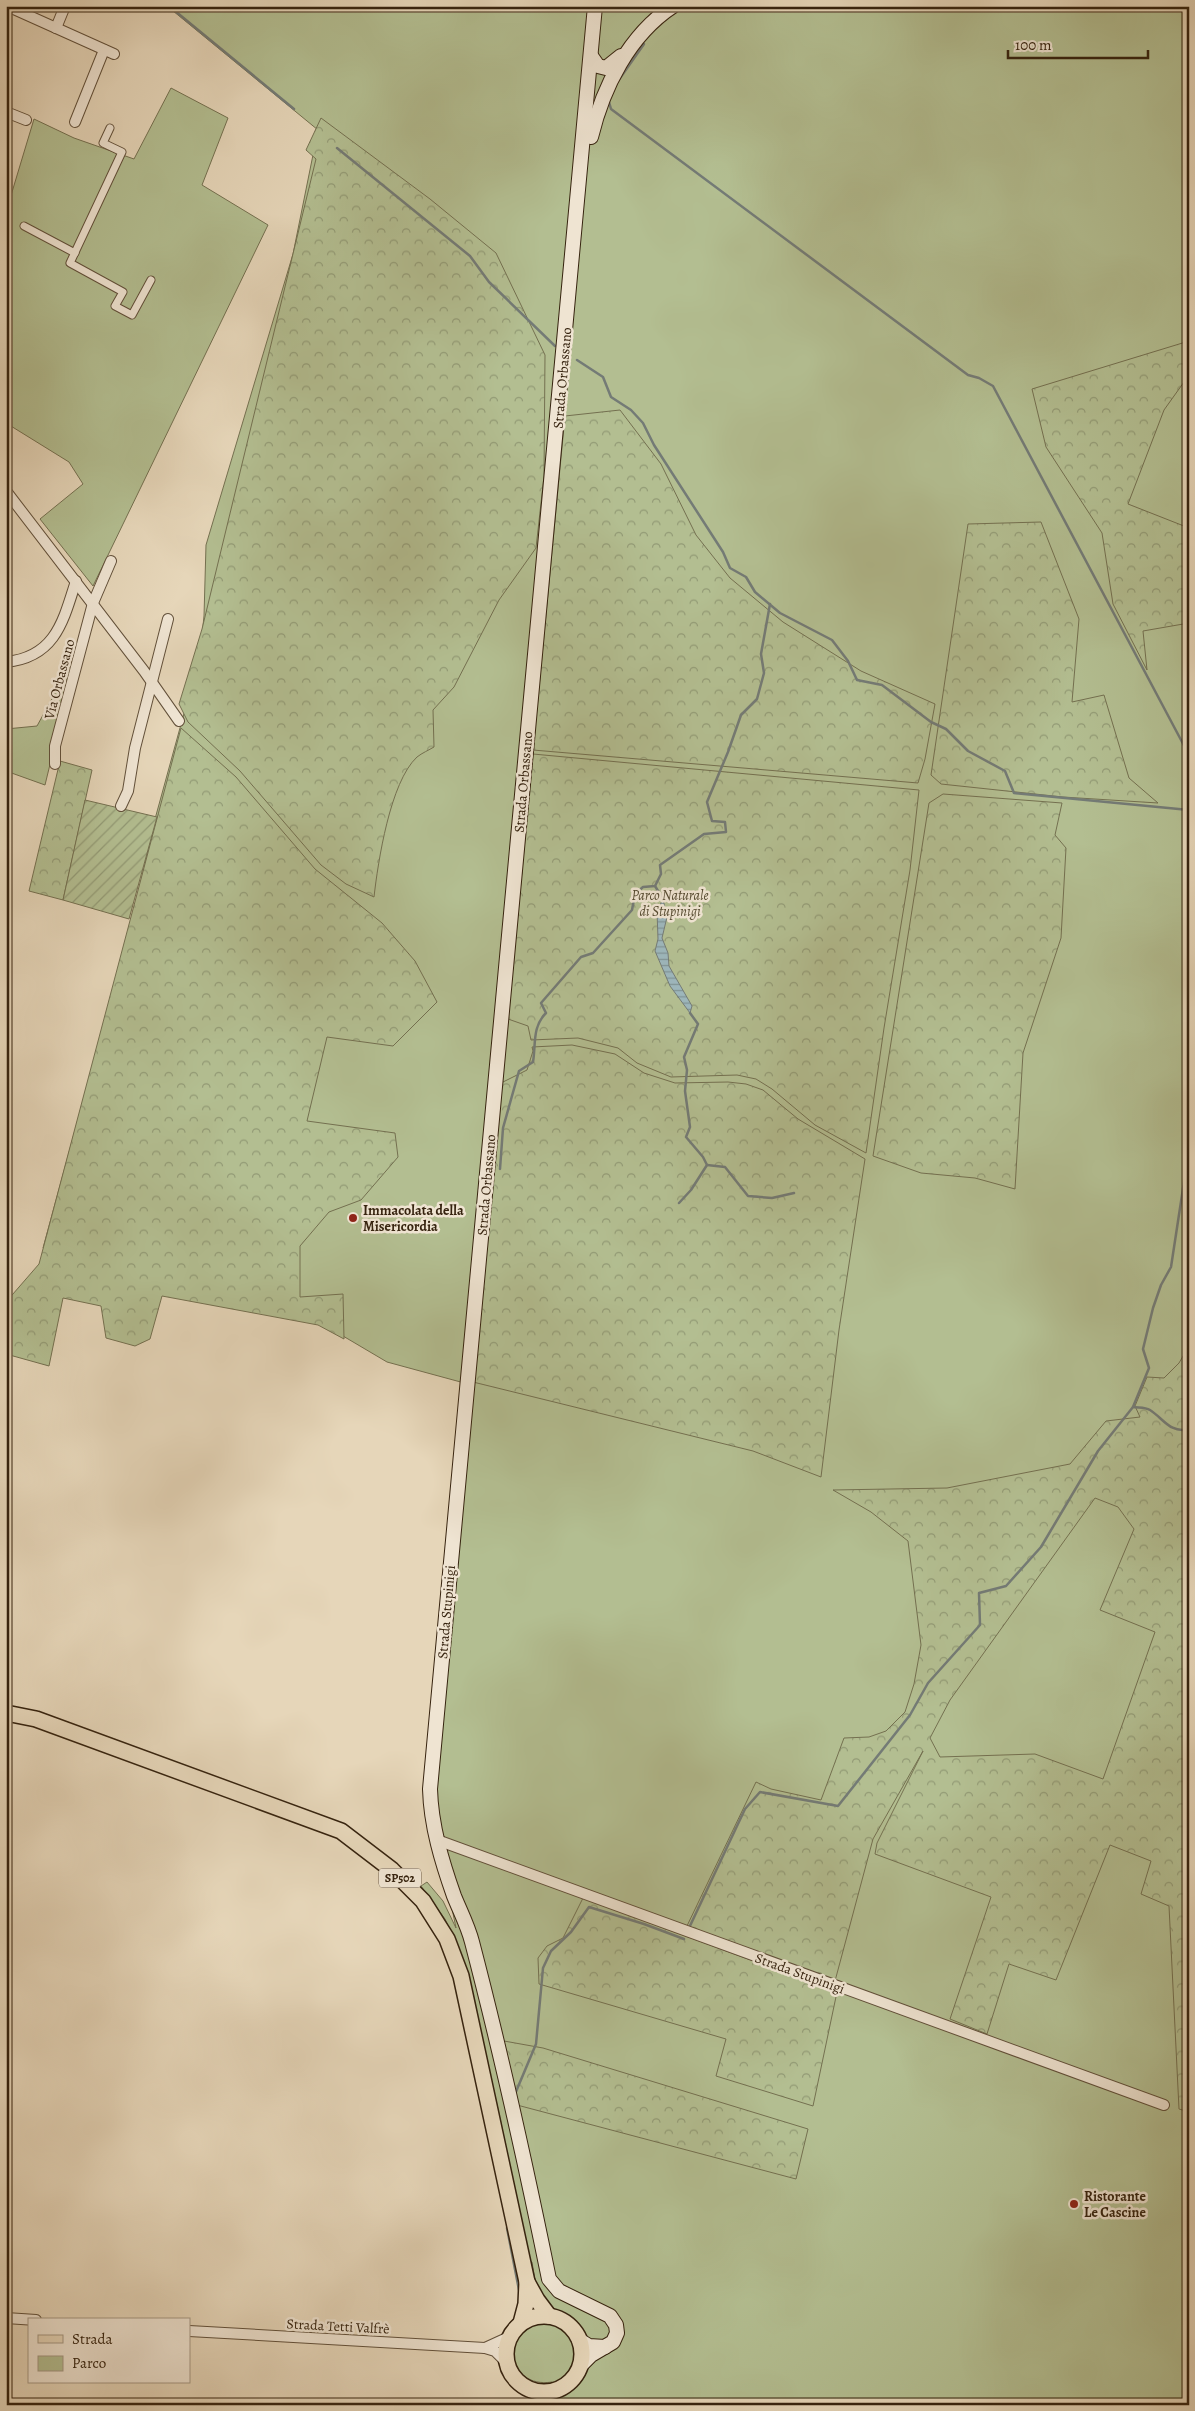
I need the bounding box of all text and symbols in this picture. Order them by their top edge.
scale bar [1008,28,1148,60]
text: 100 m [1015,35,1052,55]
street label: Strada Orbassano [549,327,576,430]
street label: Via Orbassano [39,637,79,722]
street label: Strada Orbassano [510,731,537,834]
park label: Parco Naturale di Stupinigi [632,886,708,921]
street label: Strada Orbassano [473,1134,500,1237]
place label: Immacolata della Misericordia [363,1201,464,1236]
marker: Immacolata della Misericordia [347,1212,359,1224]
street label: Strada Stupinigi [433,1564,460,1660]
road number: SP502 [379,1869,421,1888]
street label: Strada Stupinigi [752,1948,847,1999]
place label: Ristorante Le Cascine [1084,2187,1146,2222]
marker: Ristorante Le Cascine [1068,2198,1080,2210]
street label: Strada Tetti Valfrè [286,2314,390,2339]
legend [28,2318,190,2384]
text: Strada [72,2329,113,2349]
text: Parco [72,2353,106,2373]

